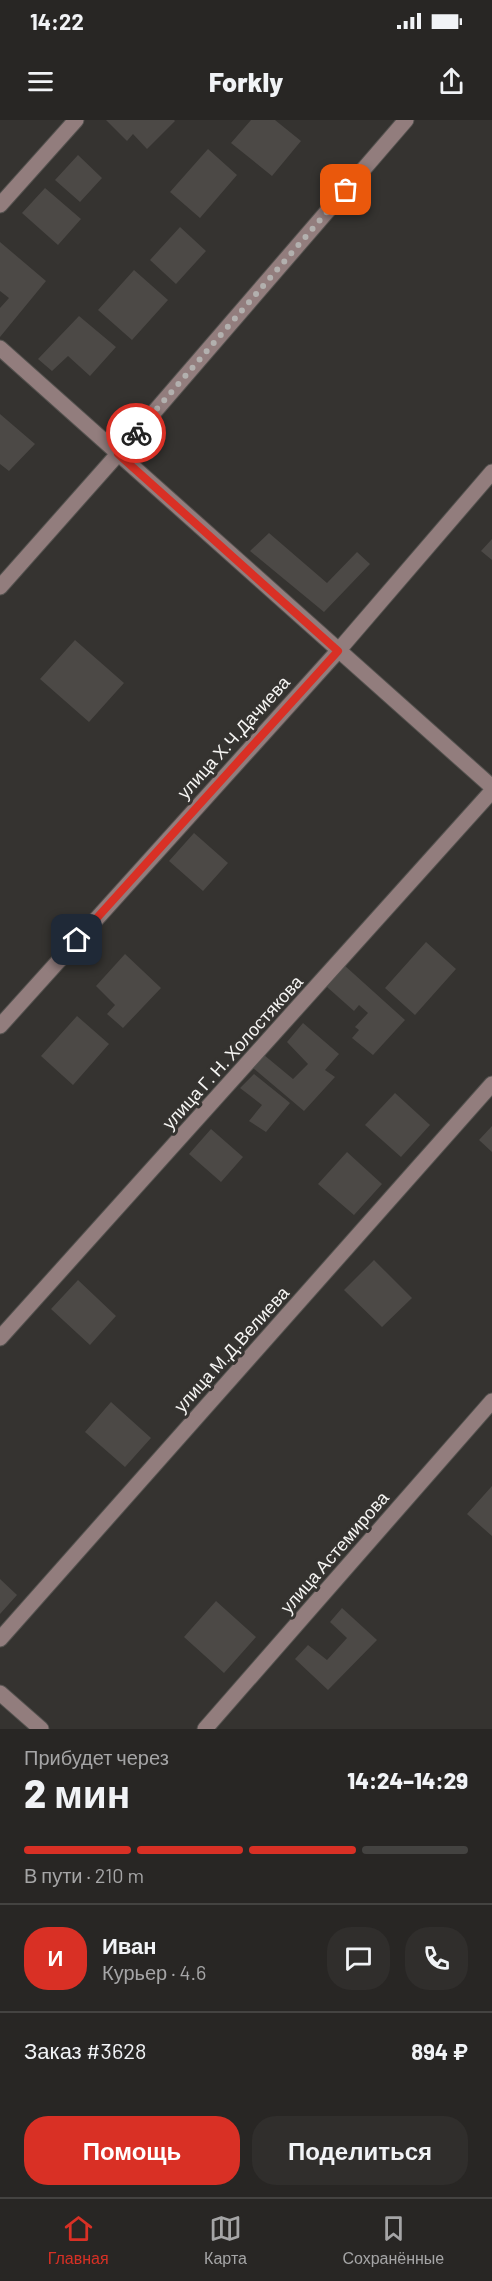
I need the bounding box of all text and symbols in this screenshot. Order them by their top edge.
text: 14:22 [30,8,84,34]
icon: menu [24,65,57,98]
text: Forkly [209,65,283,97]
icon: share [435,65,468,98]
pin [320,164,371,215]
icon: bag [329,173,362,206]
courier [106,403,166,463]
icon: bike [120,417,153,450]
street label: улица Х.Ч.Дачиева [172,670,295,803]
pin [51,914,102,965]
icon: home [60,923,93,956]
street label: улица Г. Н. Холостякова [157,970,308,1134]
street label: улица М.Д.Велиева [169,1281,294,1416]
street label: улица Астемирова [275,1486,393,1617]
text: Прибудет через [24,1745,169,1769]
text: 14:24–14:29 [347,1767,468,1793]
text: 2 мин [24,1769,130,1816]
text: В пути · 210 m [24,1863,144,1887]
button: chat [327,1927,390,1990]
button: phone [405,1927,468,1990]
text: Иван [102,1932,157,1958]
text: И [48,1944,63,1970]
text: Курьер · 4.6 [102,1960,206,1984]
text: Заказ #3628 [24,2037,147,2063]
text: 894 ₽ [411,2038,468,2064]
button: Помощь [24,2116,240,2185]
button: Поделиться [252,2116,468,2185]
tab: Главная [48,2212,109,2268]
tab: Карта [204,2212,247,2268]
tab: Сохранённые [342,2212,444,2268]

